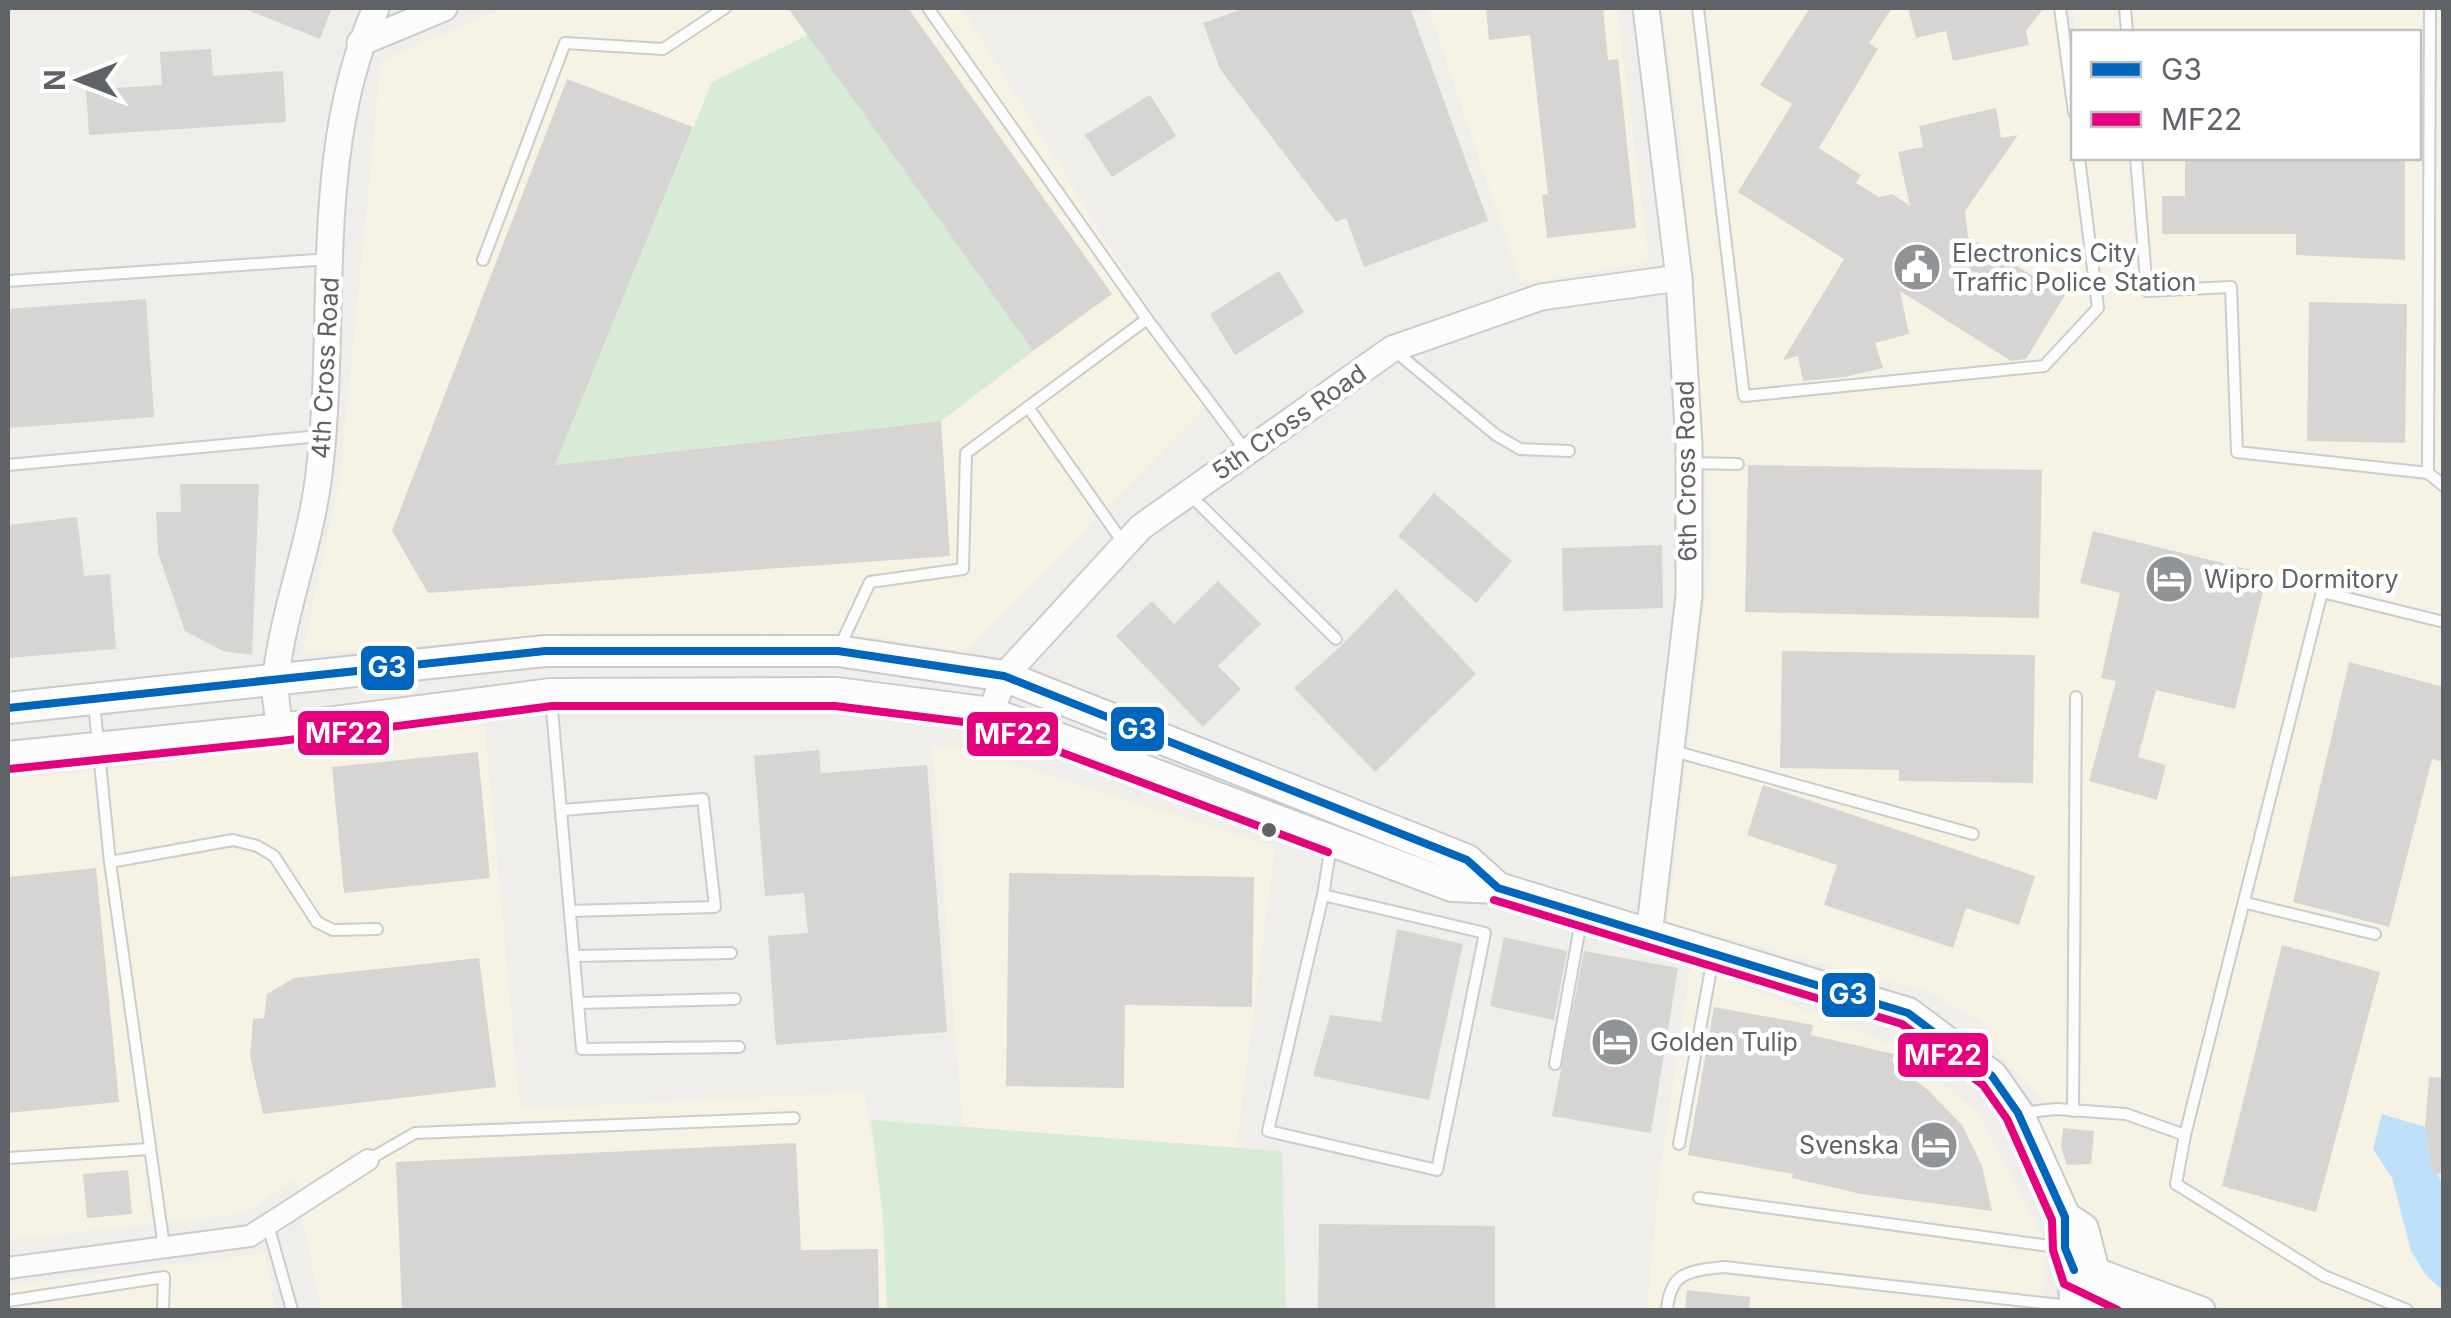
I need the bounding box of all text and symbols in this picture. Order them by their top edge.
north arrow [30,30,130,130]
legend [2071,30,2421,160]
text: G3 [2161,51,2202,87]
text: N [38,69,72,91]
text: MF22 [2161,101,2242,137]
place label: Electronics City Traffic Police Station [1952,238,2196,297]
public building icon: Electronics City Traffic Police Station [1891,241,1943,293]
street label: 4th Cross Road [305,276,345,460]
street label: 5th Cross Road [1206,358,1372,486]
street label: 6th Cross Road [1669,380,1703,562]
hotel icon: Wipro Dormitory [2143,553,2195,605]
place label: Wipro Dormitory [2204,564,2399,594]
line badge: G3 [359,644,416,692]
text: G3 [367,650,407,684]
line badge: G3 [1109,705,1166,753]
line badge: MF22 [296,709,391,757]
line badge: MF22 [965,710,1060,758]
text: G3 [1117,712,1157,746]
text: MF22 [305,716,383,750]
text: MF22 [974,717,1052,751]
unlabelled marker [1259,820,1279,840]
line badge: G3 [1820,971,1877,1019]
text: G3 [1828,977,1868,1011]
hotel icon: Golden Tulip [1589,1016,1641,1068]
place label: Golden Tulip [1650,1027,1798,1057]
line badge: MF22 [1896,1031,1990,1079]
text: MF22 [1904,1038,1982,1072]
hotel icon: Svenska [1908,1119,1960,1171]
place label: Svenska [1799,1130,1899,1160]

